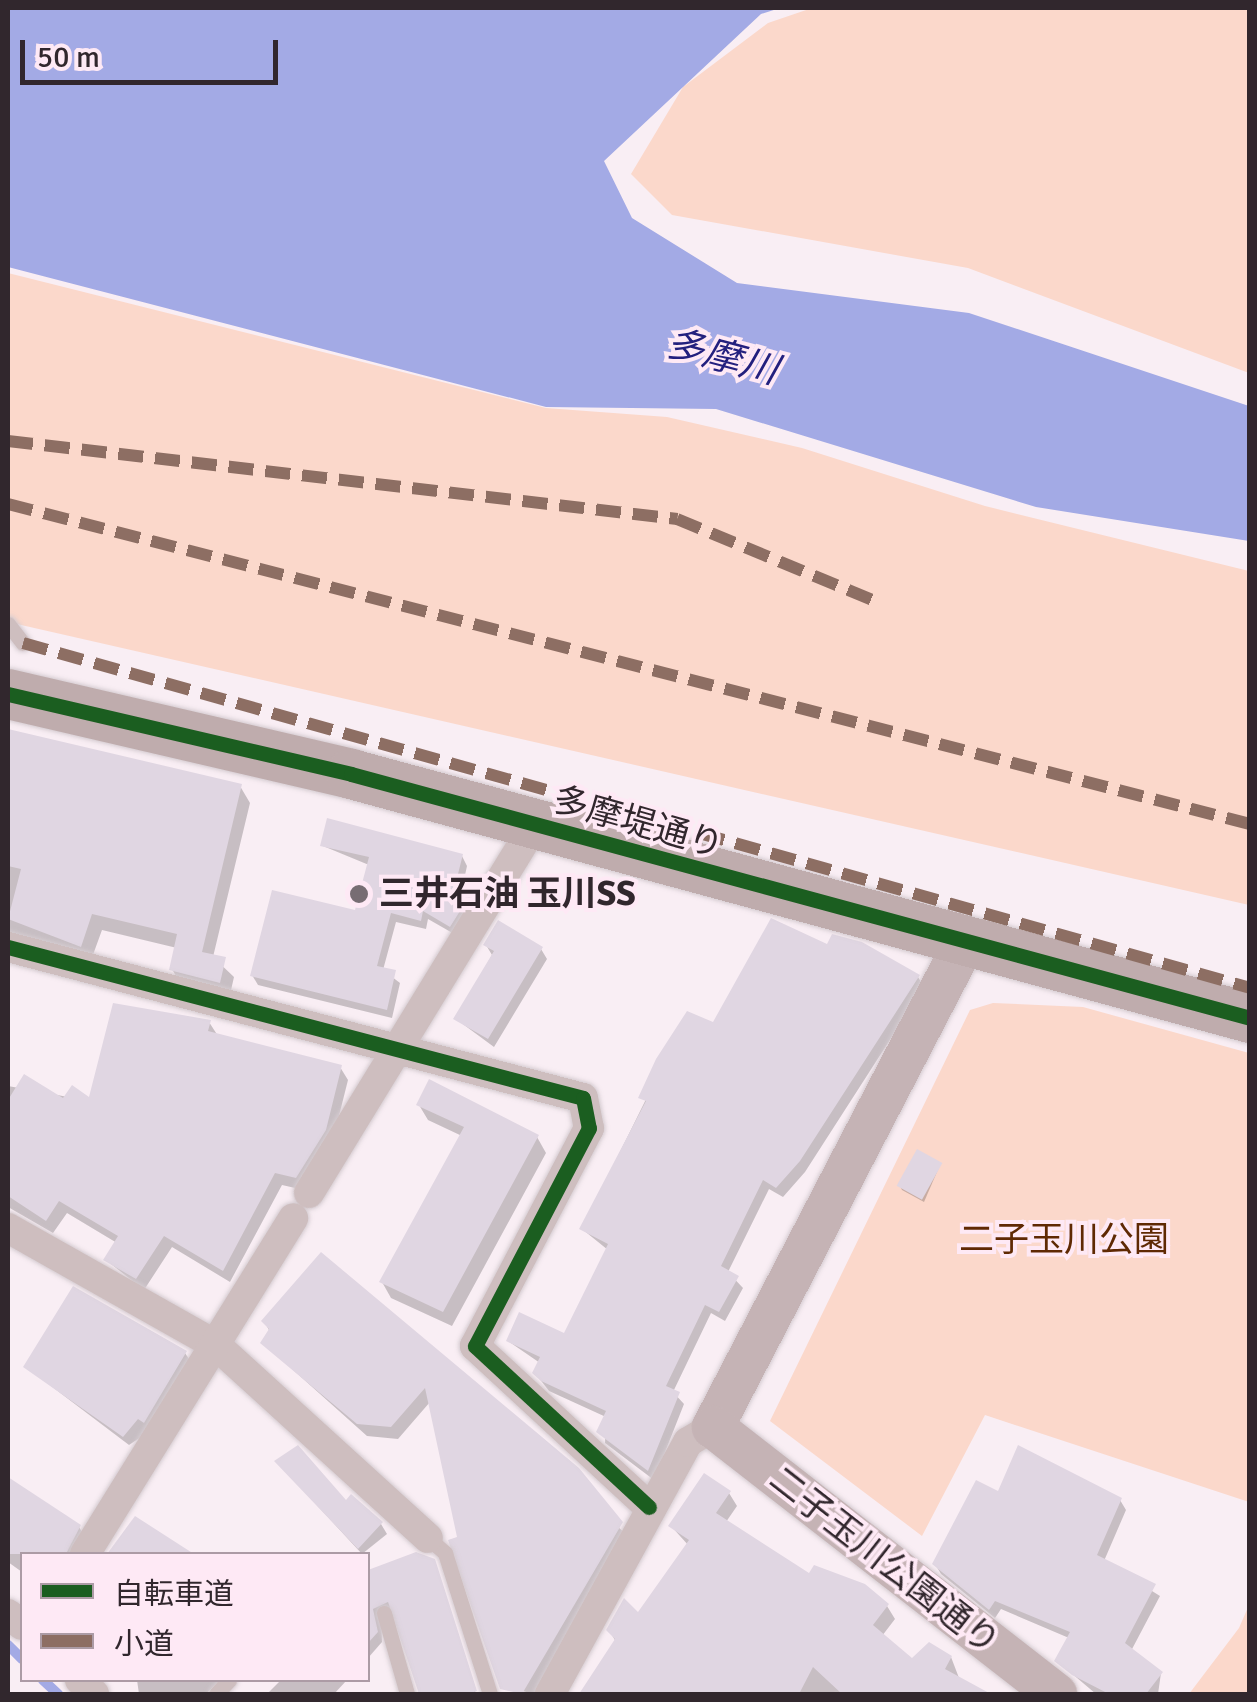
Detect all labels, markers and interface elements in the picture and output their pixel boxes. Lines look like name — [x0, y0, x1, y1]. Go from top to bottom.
scale bar — [25, 20, 282, 82]
text: 50 m — [37, 39, 100, 76]
water label: 多摩川 — [661, 320, 783, 394]
street label: 多摩堤通り — [548, 779, 728, 867]
place label: 三井石油 玉川SS — [379, 873, 636, 915]
marker: 三井石油 玉川SS — [348, 883, 370, 905]
park label: 二子玉川公園 — [959, 1219, 1169, 1261]
street label: 二子玉川公園通り — [761, 1458, 1007, 1664]
legend — [20, 1552, 370, 1682]
text: 自転車道 — [114, 1576, 234, 1613]
text: 小道 — [114, 1626, 174, 1663]

